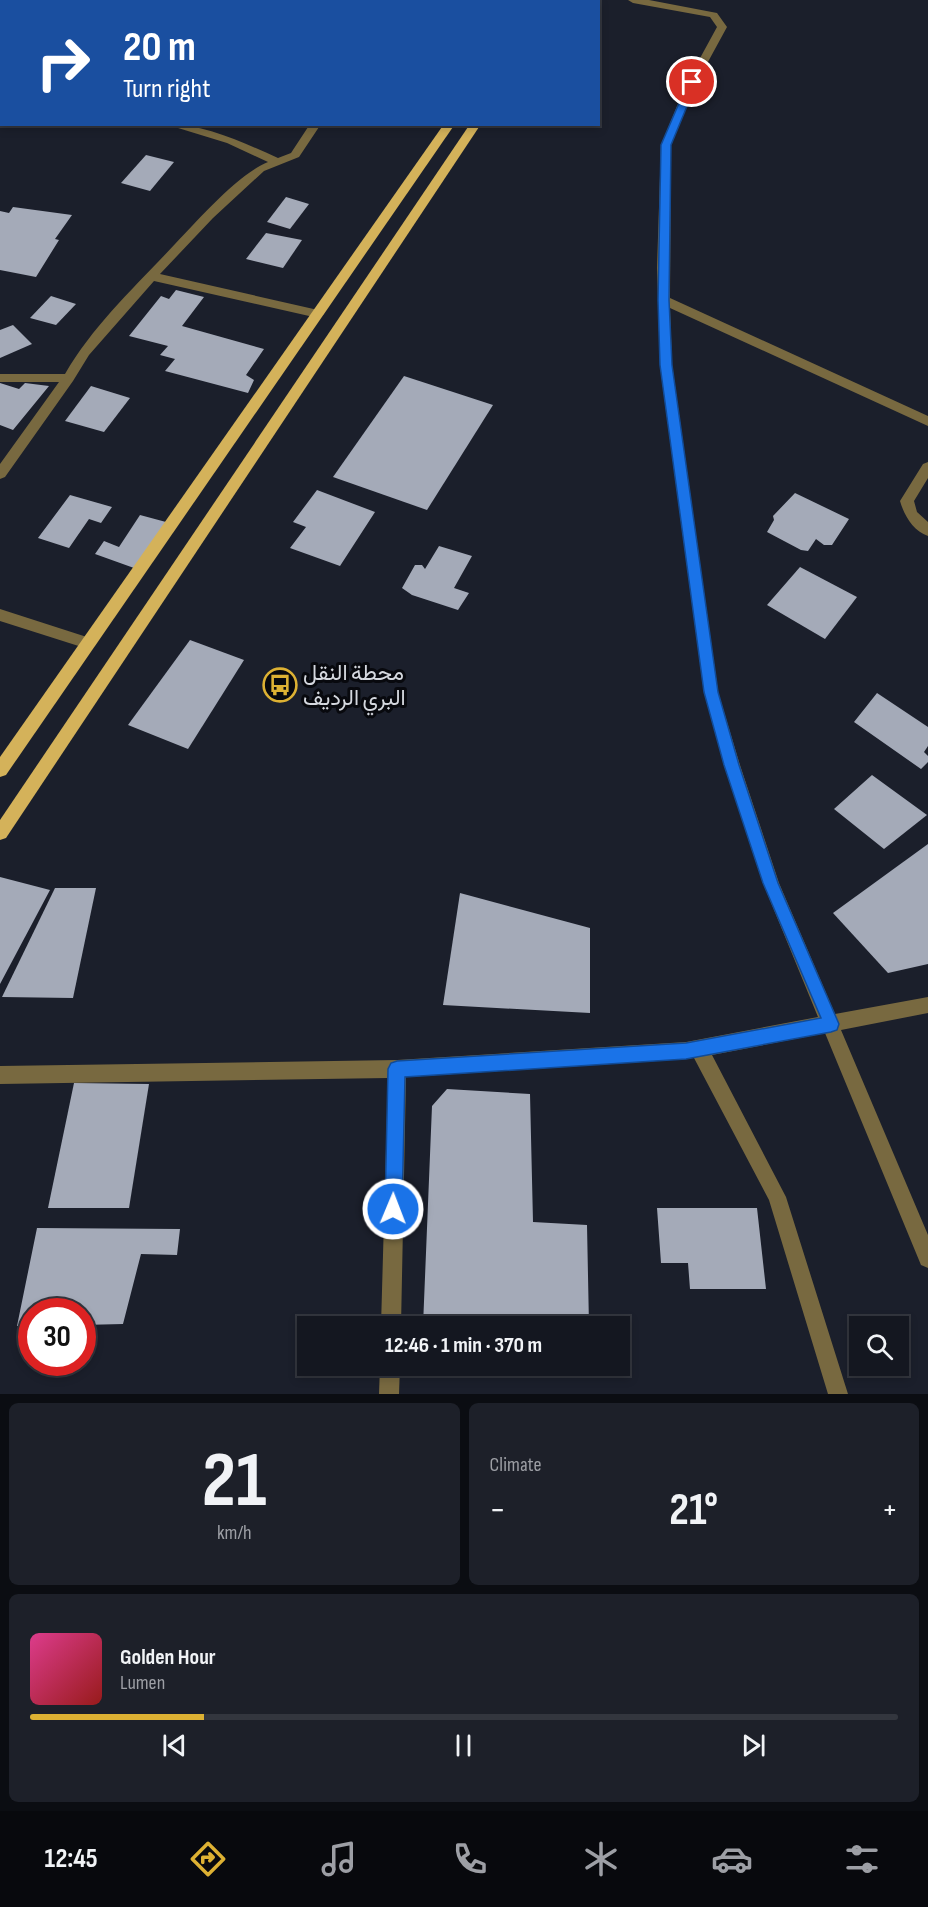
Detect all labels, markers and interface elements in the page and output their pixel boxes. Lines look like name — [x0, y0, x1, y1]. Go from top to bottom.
text: 20 m — [123, 22, 196, 73]
icon: right — [24, 24, 102, 102]
pin — [666, 56, 717, 107]
icon: arrive — [675, 65, 708, 98]
text: Turn right — [123, 73, 210, 105]
place label: محطة النقل البري الرديف — [303, 660, 406, 716]
bus stop icon: محطة النقل البري الرديف — [262, 667, 298, 703]
position arrow — [361, 1177, 425, 1241]
speed limit sign: 30 — [18, 1298, 96, 1376]
map controls — [849, 1316, 909, 1376]
button: search — [849, 1316, 909, 1376]
text: 12:46 · 1 min · 370 m — [385, 1332, 542, 1359]
text: 21 — [202, 1435, 267, 1528]
text: Climate — [490, 1453, 542, 1477]
text: 21° — [669, 1483, 718, 1538]
text: − — [490, 1490, 506, 1530]
text: + — [882, 1490, 898, 1530]
text: km/h — [217, 1521, 252, 1545]
text: Golden Hour — [120, 1644, 216, 1671]
text: Lumen — [120, 1671, 165, 1695]
icon: previous — [158, 1729, 191, 1762]
icon: pause — [447, 1729, 480, 1762]
icon: next — [737, 1729, 770, 1762]
icon: directions — [187, 1838, 229, 1880]
icon: music — [318, 1838, 360, 1880]
icon: phone — [449, 1838, 491, 1880]
icon: climate — [580, 1838, 622, 1880]
icon: car — [711, 1838, 753, 1880]
icon: filters — [841, 1838, 883, 1880]
text: 12:45 — [44, 1843, 98, 1875]

